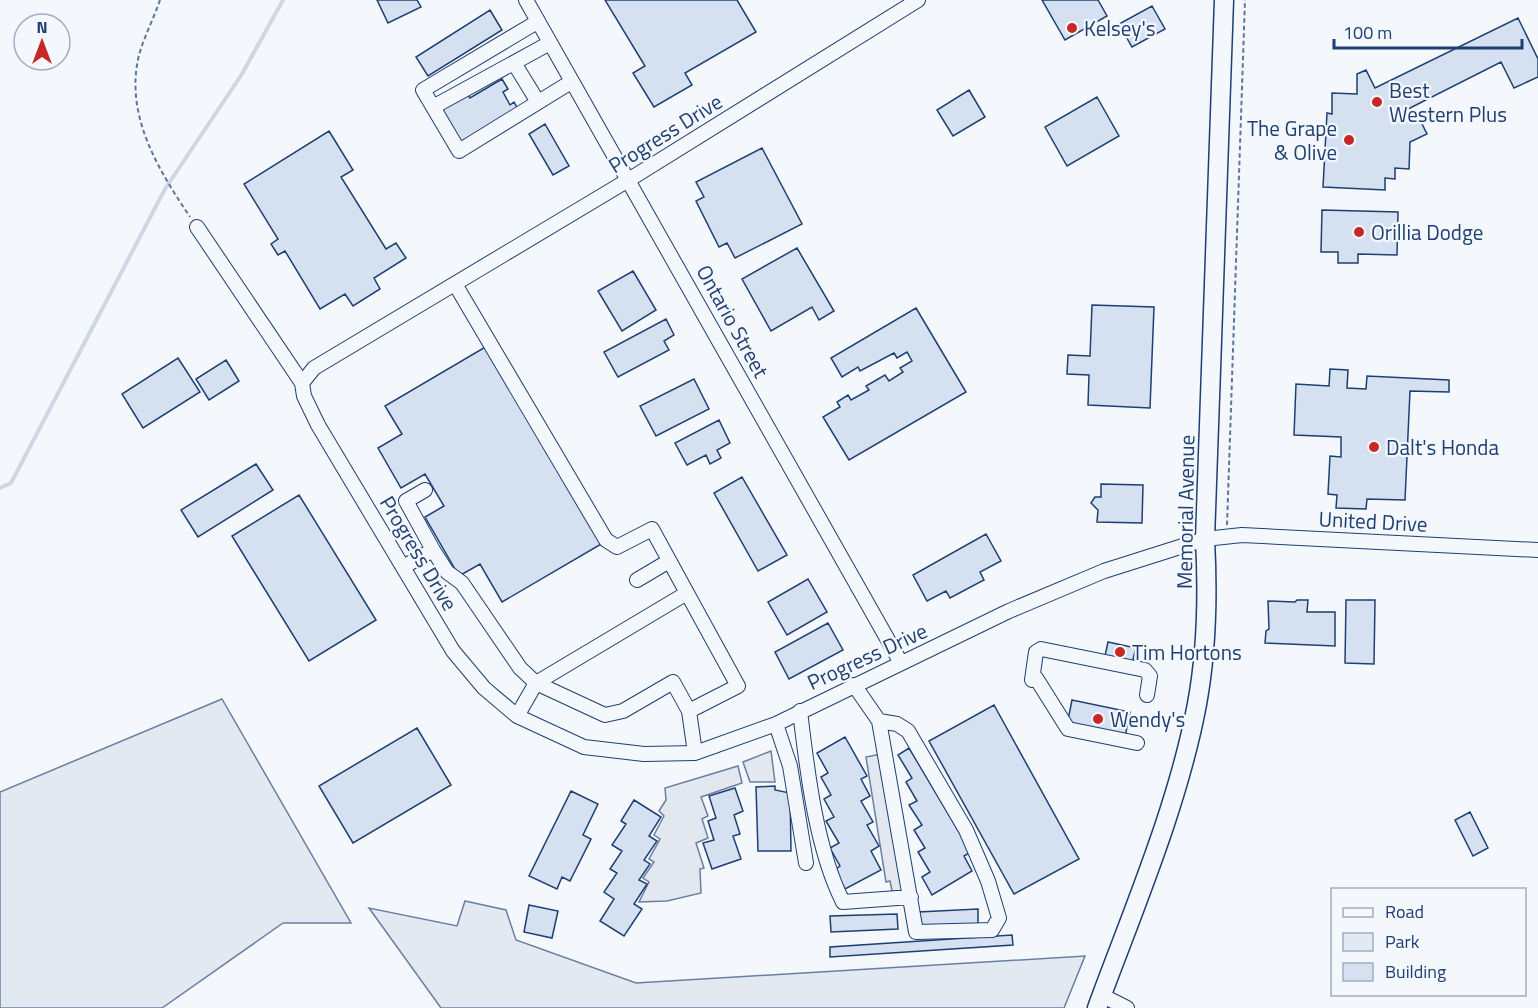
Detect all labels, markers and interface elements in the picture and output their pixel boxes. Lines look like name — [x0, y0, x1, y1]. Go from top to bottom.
north arrow — [12, 12, 72, 72]
place label: Kelsey's — [1084, 12, 1155, 44]
scale bar — [1334, 12, 1522, 50]
text: N — [36, 15, 48, 39]
text: 100 m — [1343, 19, 1392, 46]
marker: Kelsey's — [1065, 21, 1079, 35]
place label: Best Western Plus — [1389, 74, 1507, 130]
street label: Progress Drive — [602, 85, 728, 181]
marker: Best Western Plus — [1370, 95, 1384, 109]
place label: The Grape & Olive — [1247, 112, 1337, 168]
marker: The Grape & Olive — [1342, 133, 1356, 147]
place label: Orillia Dodge — [1371, 216, 1483, 248]
marker: Orillia Dodge — [1352, 225, 1366, 239]
street label: Ontario Street — [689, 259, 778, 384]
place label: Dalt's Honda — [1386, 431, 1499, 463]
street label: Memorial Avenue — [1168, 435, 1202, 589]
marker: Dalt's Honda — [1367, 440, 1381, 454]
street label: Progress Drive — [372, 489, 466, 617]
street label: United Drive — [1318, 502, 1428, 540]
street label: Progress Drive — [802, 614, 932, 698]
place label: Tim Hortons — [1132, 636, 1242, 668]
marker: Tim Hortons — [1113, 645, 1127, 659]
place label: Wendy's — [1110, 703, 1185, 735]
marker: Wendy's — [1091, 712, 1105, 726]
legend — [1331, 888, 1526, 996]
text: Road — [1385, 898, 1424, 925]
text: Park — [1385, 928, 1420, 955]
text: Building — [1385, 958, 1446, 985]

